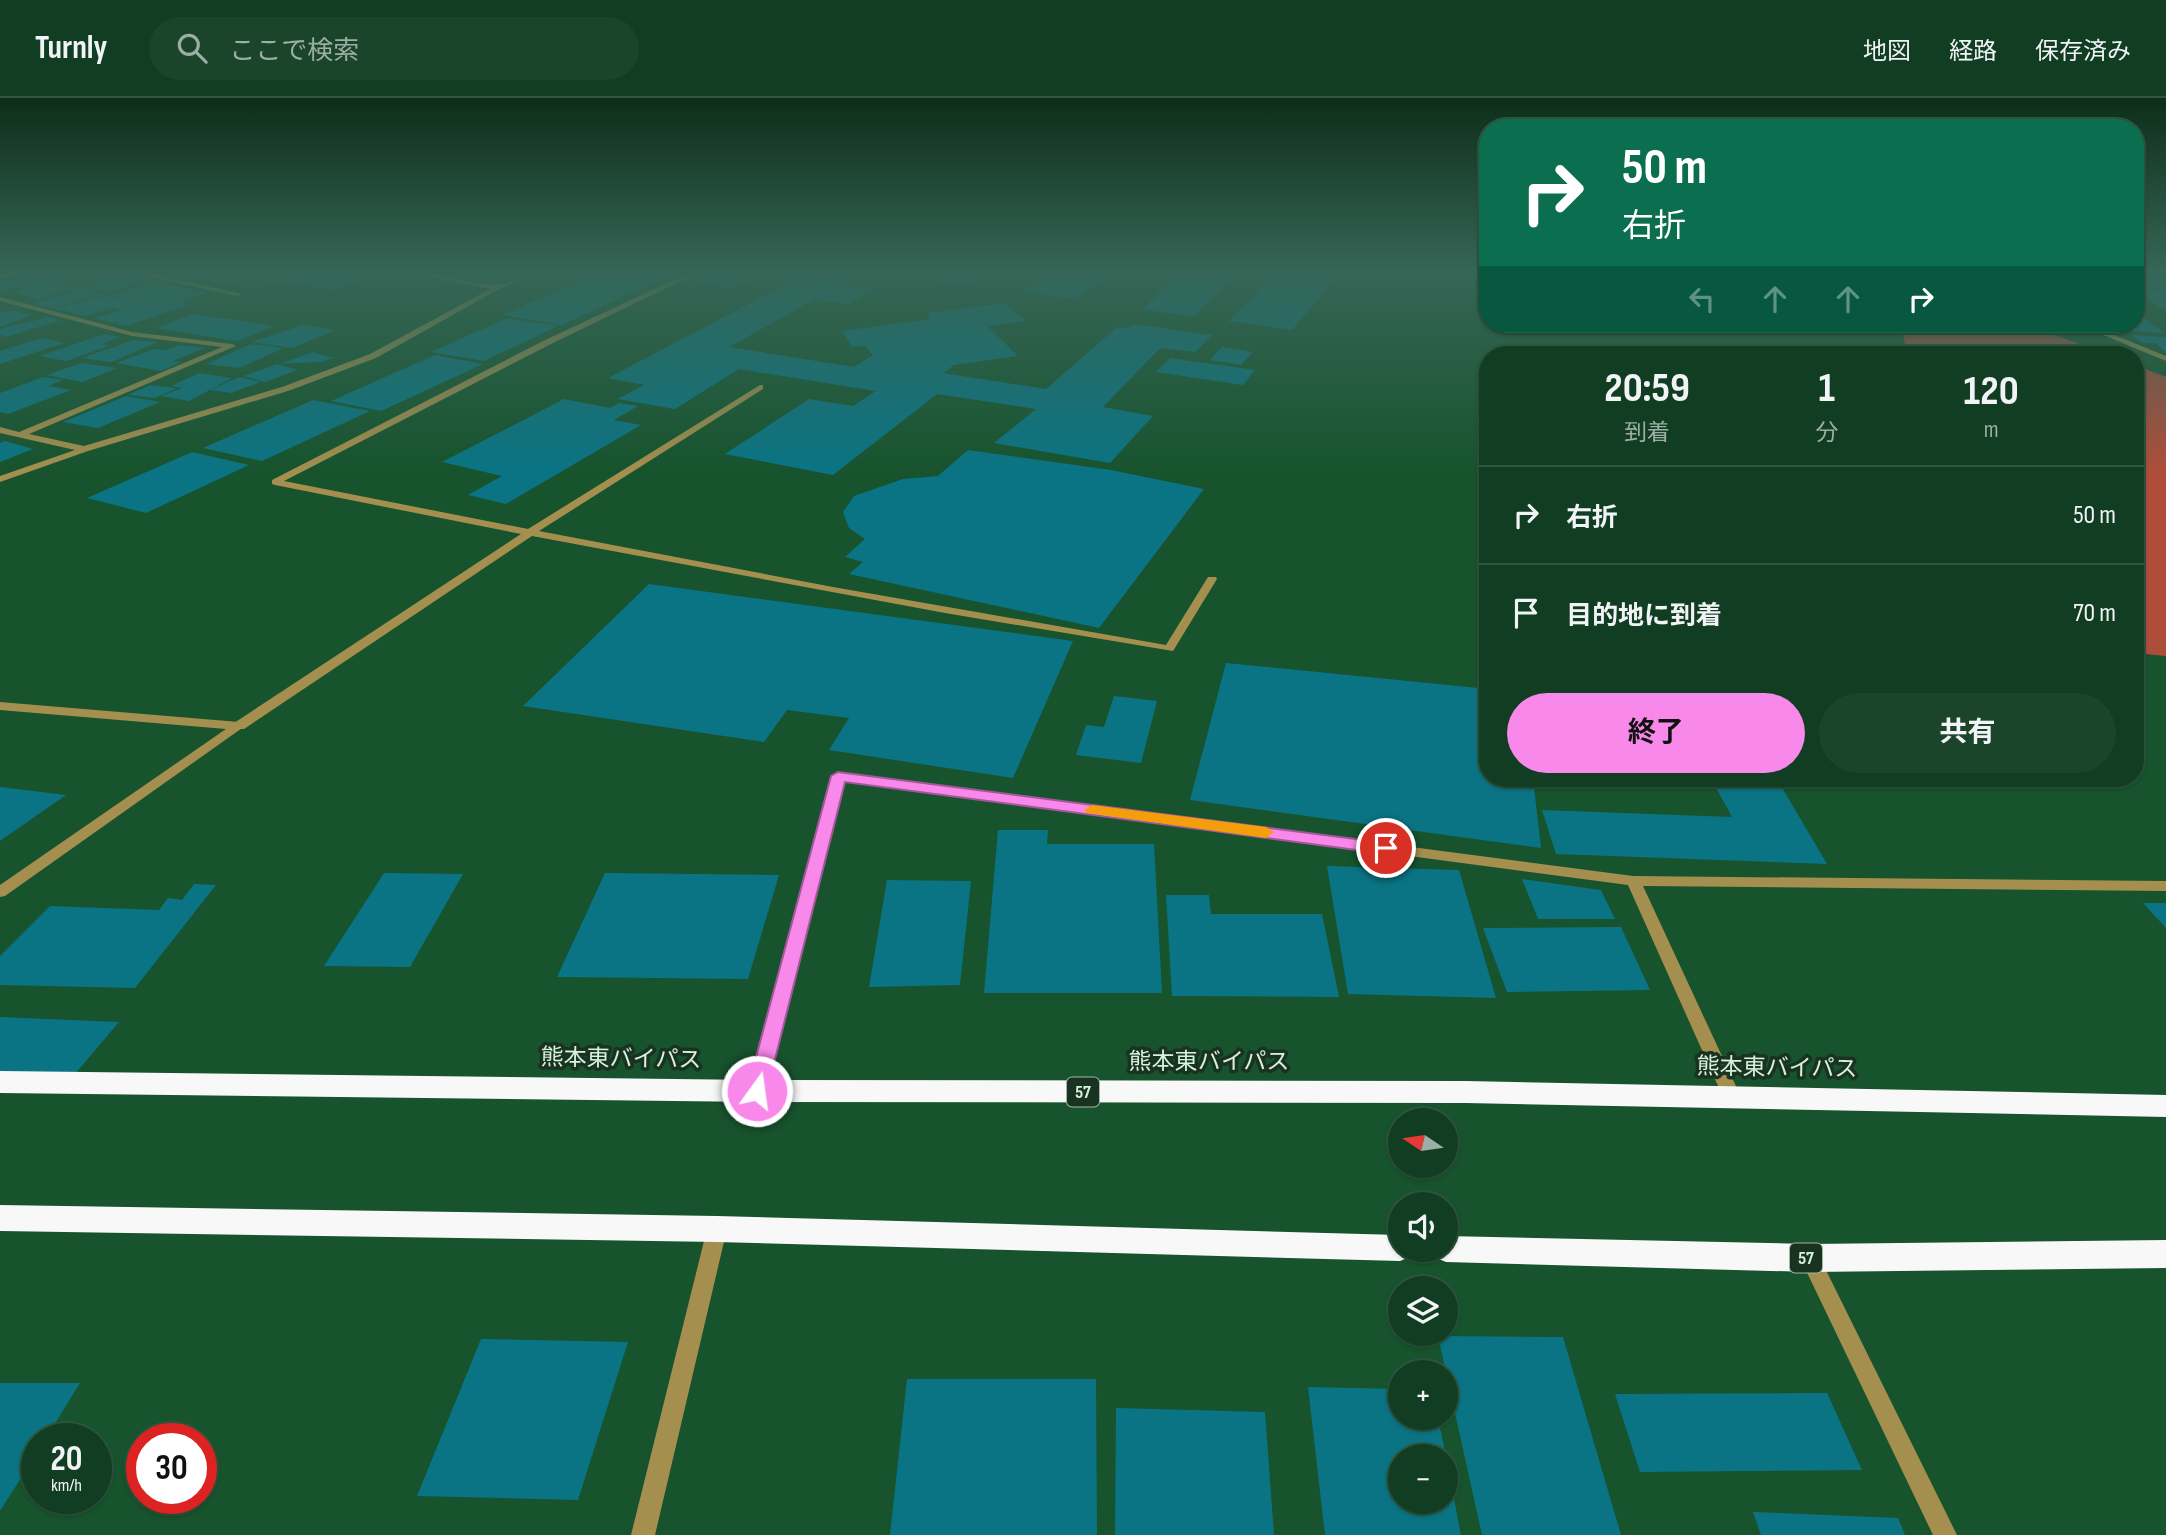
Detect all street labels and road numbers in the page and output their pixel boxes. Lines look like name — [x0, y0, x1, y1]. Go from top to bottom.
street label: 熊本東バイパス — [540, 1044, 702, 1074]
street label: 熊本東バイパス — [1129, 1048, 1289, 1076]
street label: 熊本東バイパス — [1696, 1053, 1858, 1083]
road number: 57 — [1067, 1077, 1099, 1107]
road number: 57 — [1790, 1244, 1822, 1273]

